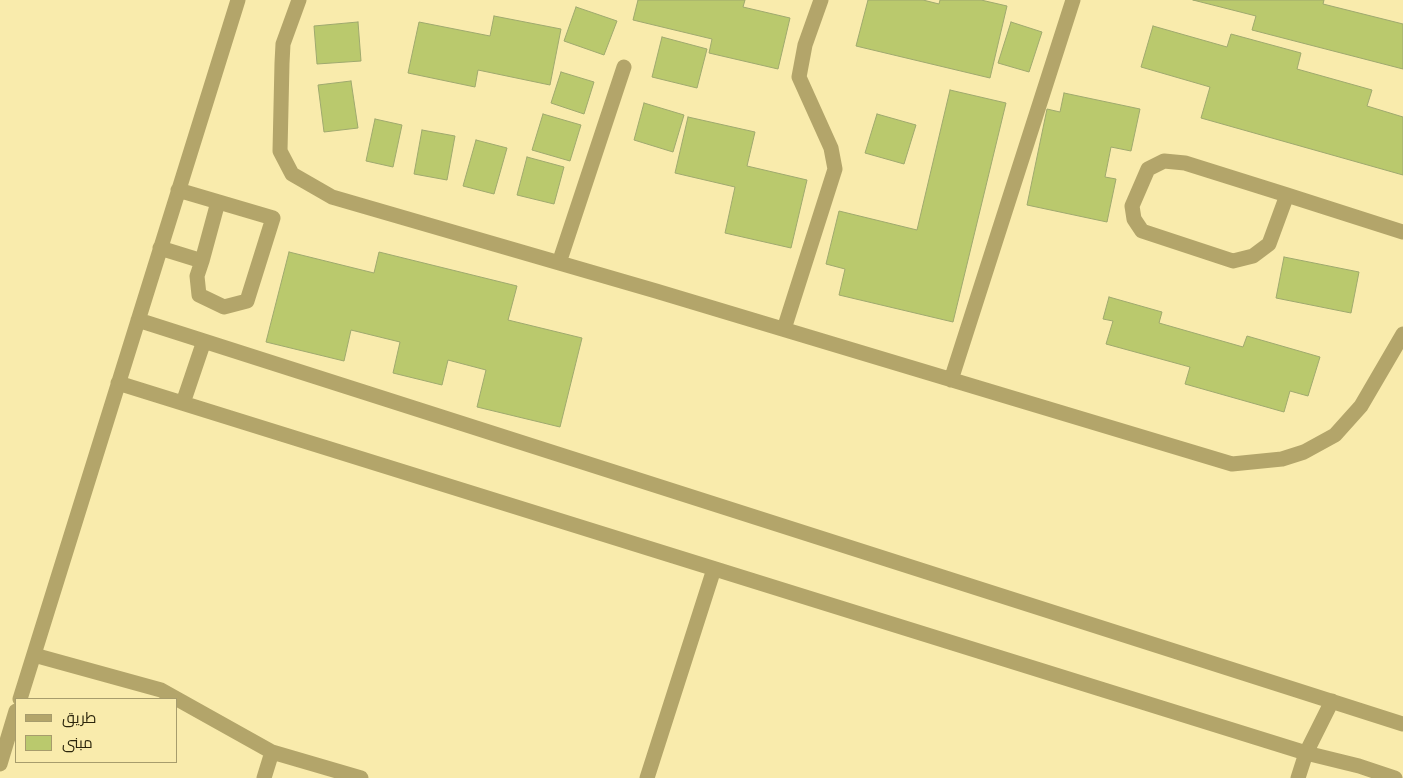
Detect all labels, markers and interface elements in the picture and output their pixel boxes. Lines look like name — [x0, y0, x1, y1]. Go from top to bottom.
legend — [15, 698, 178, 763]
text: طريق — [62, 709, 96, 727]
text: مبنى — [62, 734, 93, 752]

